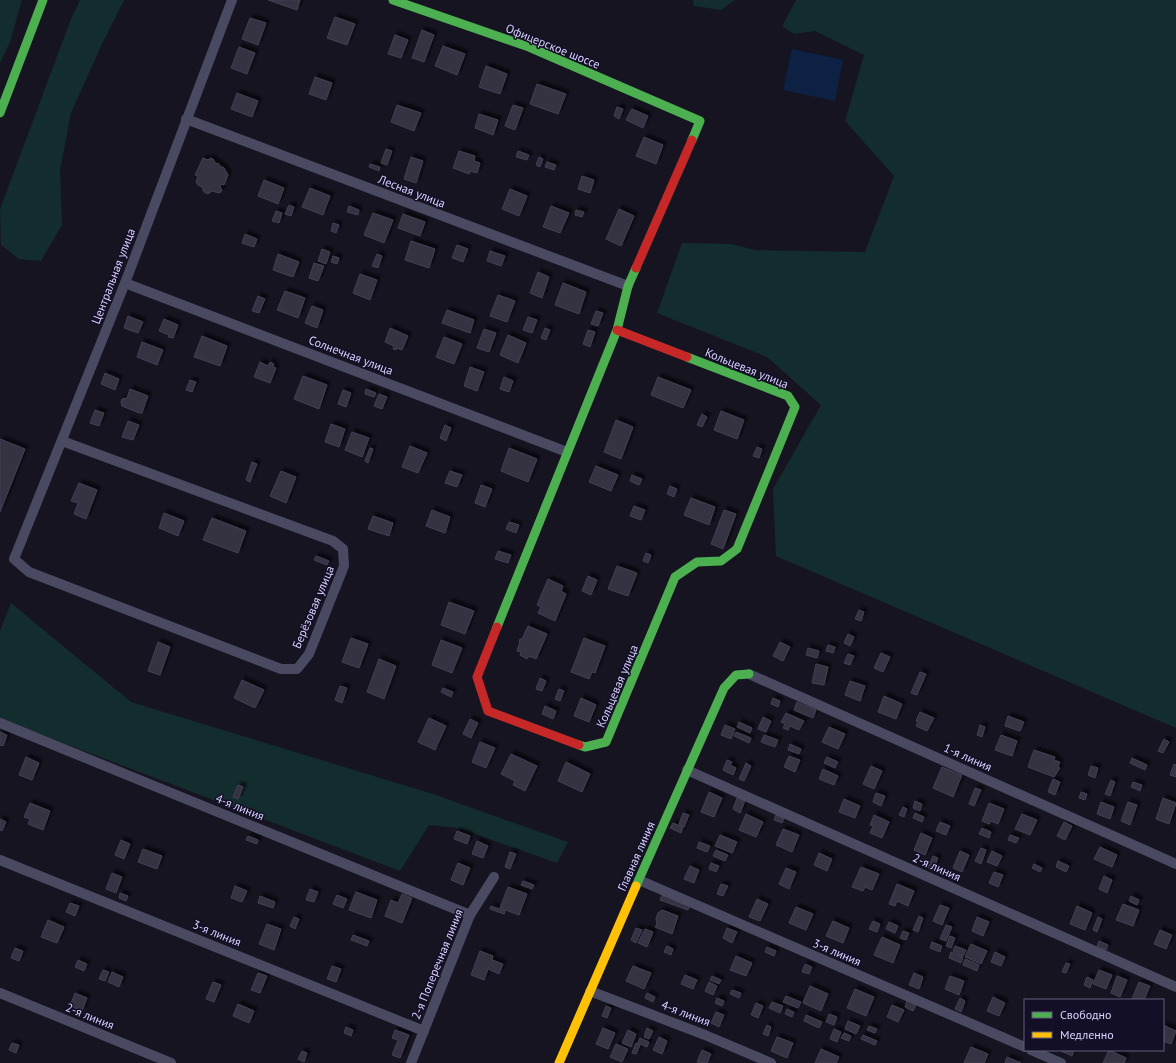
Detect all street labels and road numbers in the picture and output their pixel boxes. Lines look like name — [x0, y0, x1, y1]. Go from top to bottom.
street label: Офицерское шоссе — [504, 20, 602, 72]
street label: Лесная улица — [375, 171, 448, 211]
street label: Центральная улица — [88, 226, 138, 326]
street label: Солнечная улица — [307, 332, 395, 378]
street label: Кольцевая улица — [703, 344, 791, 392]
street label: Берёзовая улица — [289, 563, 337, 651]
street label: Кольцевая улица — [593, 642, 641, 730]
street label: 1-я линия — [942, 740, 994, 774]
street label: 4-я линия — [214, 790, 266, 824]
street label: Главная линия — [614, 819, 658, 893]
street label: 2-я линия — [911, 850, 963, 884]
street label: 2-я Поперечная линия — [408, 907, 466, 1021]
street label: 3-я линия — [191, 916, 243, 950]
street label: 3-я линия — [811, 935, 863, 969]
street label: 4-я линия — [659, 997, 713, 1029]
street label: 2-я линия — [64, 999, 116, 1033]

